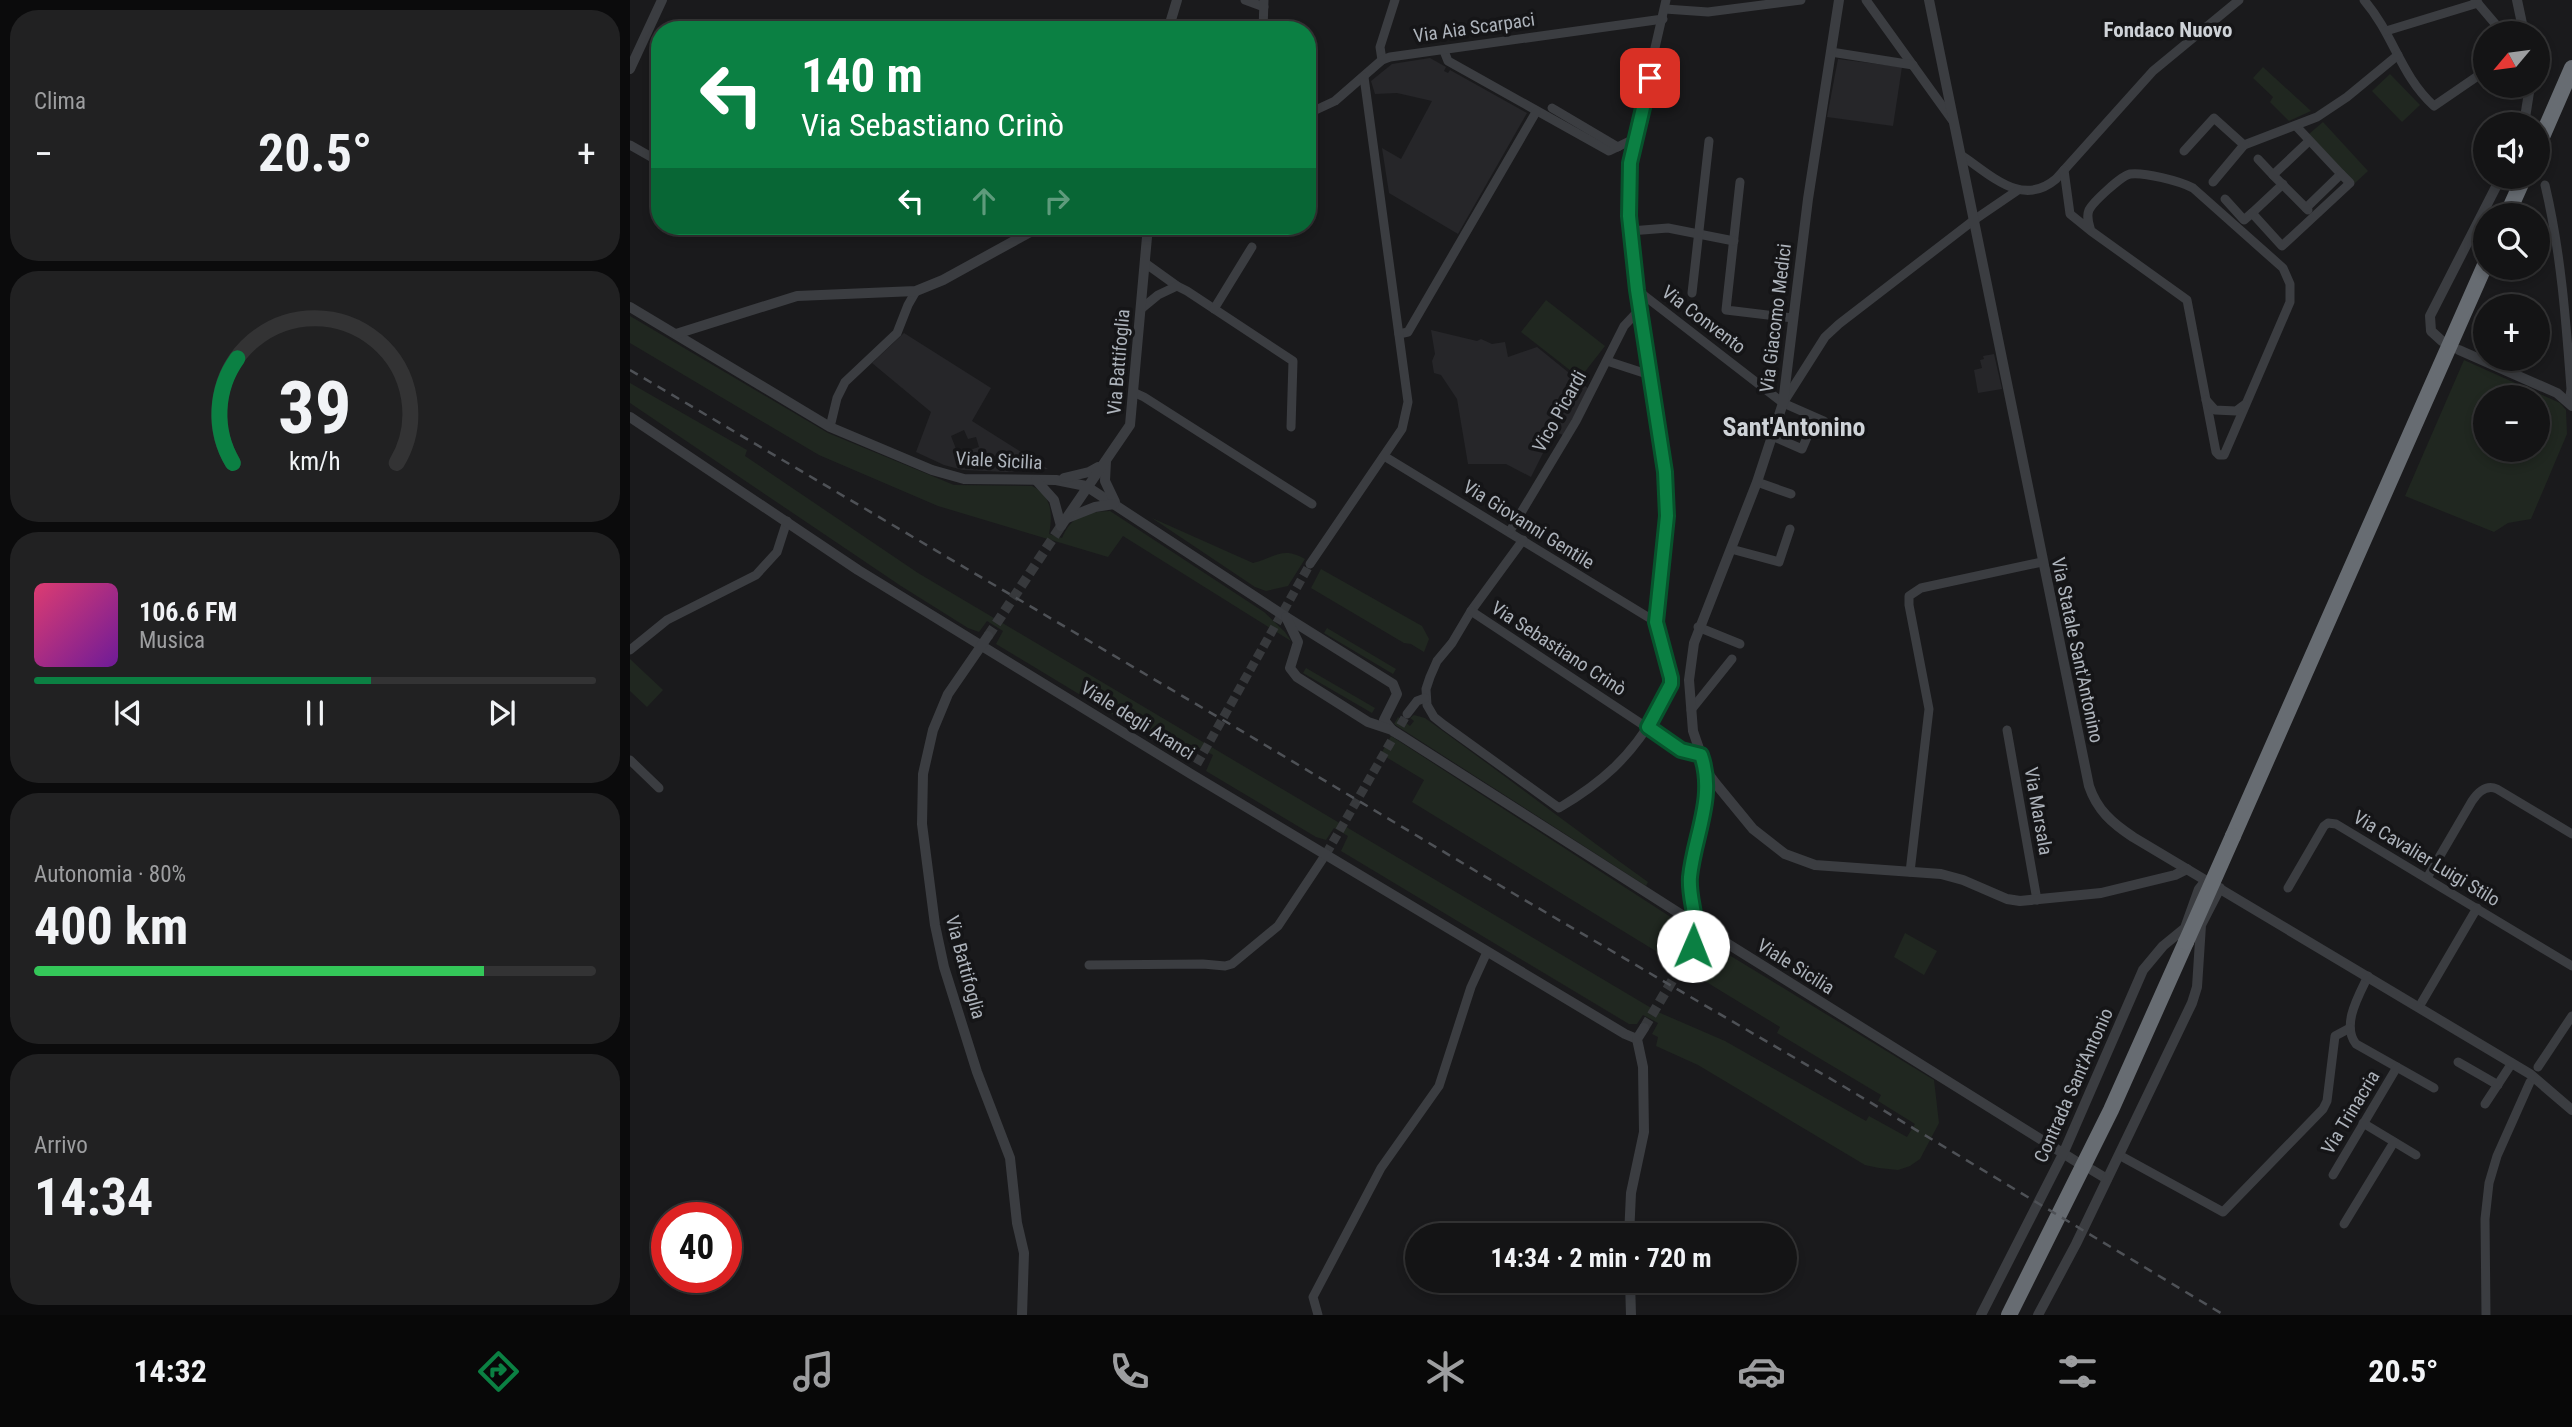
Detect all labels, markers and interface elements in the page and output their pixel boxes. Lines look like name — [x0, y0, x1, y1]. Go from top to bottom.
street label: Via Aia Scarpaci — [1412, 8, 1536, 47]
district label: Fondaco Nuovo — [2103, 18, 2233, 42]
north arrow — [2473, 21, 2550, 98]
map controls — [2473, 21, 2550, 462]
text: 140 m — [801, 47, 923, 104]
pin — [1620, 48, 1680, 108]
icon: left — [686, 49, 777, 140]
icon: arrive — [1631, 59, 1669, 97]
text: Clima — [34, 88, 86, 115]
text: Via Sebastiano Crinò — [801, 106, 1064, 144]
button: sound — [2473, 112, 2550, 189]
text: 20.5° — [258, 123, 372, 184]
text: − — [34, 132, 53, 176]
text: + — [577, 132, 596, 176]
icon: left — [892, 182, 930, 220]
icon: ahead — [965, 182, 1003, 220]
icon: right — [1038, 182, 1076, 220]
button: search — [2473, 203, 2550, 280]
street label: Via Giacomo Medici — [1755, 242, 1796, 394]
street label: Via Convento — [1657, 280, 1750, 358]
button: + — [2473, 294, 2550, 371]
street label: Via Battifoglia — [1102, 308, 1135, 416]
text: 39 — [278, 365, 352, 451]
street label: Vico Picardi — [1528, 366, 1591, 456]
button: − — [2473, 385, 2550, 462]
district label: Sant'Antonino — [1722, 412, 1866, 442]
text: km/h — [289, 446, 341, 475]
street label: Viale Sicilia — [955, 447, 1043, 474]
street label: Via Giovanni Gentile — [1459, 475, 1599, 574]
street label: Via Statale Sant'Antonino — [2047, 555, 2108, 745]
street label: Via Sebastiano Crinò — [1487, 596, 1630, 701]
text: 106.6 FM — [139, 597, 237, 627]
text: Musica — [139, 627, 205, 654]
street label: Viale degli Aranci — [1076, 676, 1199, 765]
icon: previous — [109, 694, 147, 732]
icon: pause — [296, 694, 334, 732]
icon: next — [483, 694, 521, 732]
street label: Via Marsala — [2019, 765, 2058, 857]
street label: Via Cavalier Luigi Stilo — [2349, 806, 2504, 911]
text: Autonomia · 80% — [34, 861, 186, 888]
text: 400 km — [34, 896, 188, 957]
position arrow — [1656, 909, 1730, 983]
street label: Via Battifoglia — [941, 913, 990, 1021]
street label: Viale Sicilia — [1753, 934, 1839, 999]
street label: Contrada Sant'Antonio — [2029, 1004, 2118, 1166]
street label: Via Trinacria — [2316, 1066, 2384, 1158]
text: Arrivo — [34, 1132, 88, 1159]
text: 14:34 — [34, 1167, 153, 1228]
speed limit sign: 40 — [651, 1202, 742, 1293]
text: 14:34 · 2 min · 720 m — [1491, 1243, 1711, 1273]
icon: directions — [474, 1347, 523, 1396]
icon: music — [789, 1347, 838, 1396]
icon: phone — [1105, 1347, 1154, 1396]
icon: climate — [1421, 1347, 1470, 1396]
icon: car — [1737, 1347, 1786, 1396]
icon: filters — [2053, 1347, 2102, 1396]
text: 14:32 — [133, 1352, 207, 1390]
text: 20.5° — [2368, 1352, 2439, 1390]

